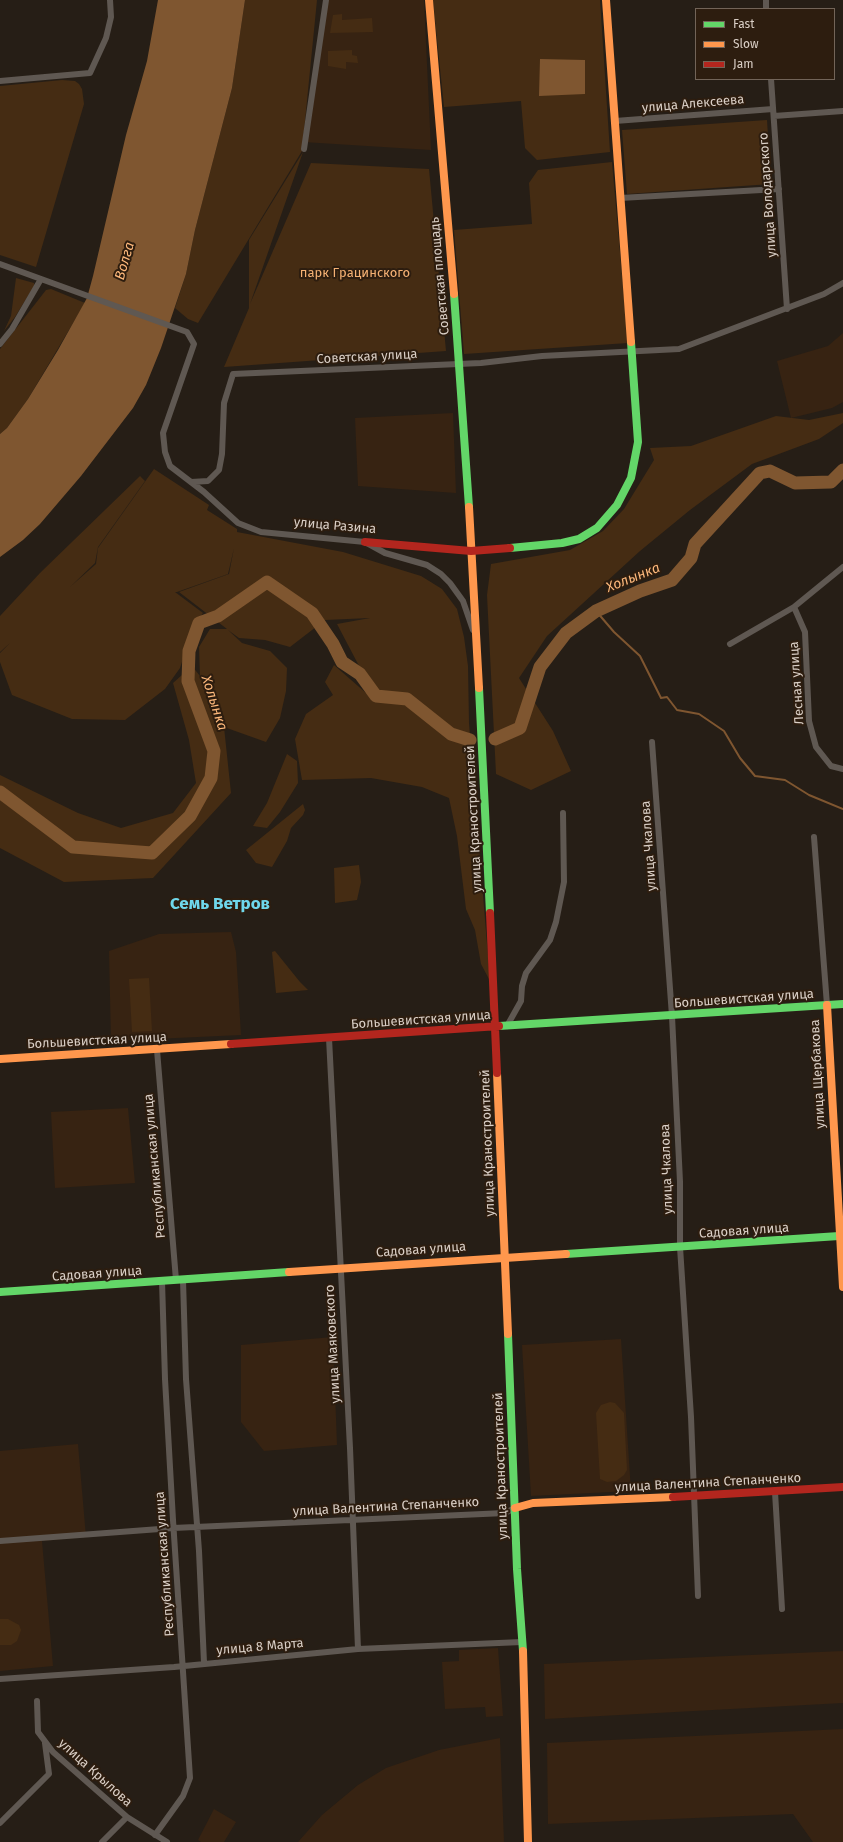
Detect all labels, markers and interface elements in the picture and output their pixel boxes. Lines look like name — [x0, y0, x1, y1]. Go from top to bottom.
legend — [695, 8, 835, 80]
text: Fast — [733, 17, 755, 31]
text: Slow — [733, 37, 759, 51]
text: Jam — [733, 57, 753, 71]
street label: улица Алексеева — [641, 92, 745, 116]
street label: улица Володарского — [756, 132, 780, 258]
street label: Советская площадь — [427, 216, 453, 336]
water label: Волга — [112, 240, 138, 282]
park label: парк Грацинского — [300, 265, 410, 281]
street label: Советская улица — [316, 347, 418, 367]
street label: улица Разина — [293, 515, 377, 537]
water label: Холынка — [604, 560, 662, 596]
street label: Лесная улица — [786, 641, 808, 725]
water label: Холынка — [197, 673, 231, 733]
street label: улица Краностроителей — [462, 745, 486, 893]
street label: улица Чкалова — [638, 800, 660, 892]
district label: Семь Ветров — [170, 894, 270, 914]
street label: Большевистская улица — [674, 986, 814, 1012]
street label: Большевистская улица — [351, 1007, 491, 1033]
street label: улица Щербакова — [807, 1019, 829, 1129]
street label: Большевистская улица — [27, 1030, 167, 1052]
street label: улица Краностроителей — [478, 1069, 498, 1217]
street label: Республиканская улица — [141, 1093, 169, 1239]
street label: улица Чкалова — [658, 1123, 676, 1215]
street label: Садовая улица — [698, 1220, 790, 1242]
street label: Садовая улица — [375, 1239, 467, 1261]
street label: Садовая улица — [51, 1263, 143, 1285]
street label: улица Маяковского — [322, 1284, 344, 1404]
street label: улица Краностроителей — [491, 1392, 511, 1540]
street label: улица Валентина Степанченко — [614, 1470, 802, 1496]
street label: Республиканская улица — [152, 1491, 178, 1637]
street label: улица Валентина Степанченко — [292, 1494, 480, 1520]
street label: улица 8 Марта — [216, 1635, 304, 1659]
street label: улица Крылова — [55, 1736, 135, 1810]

